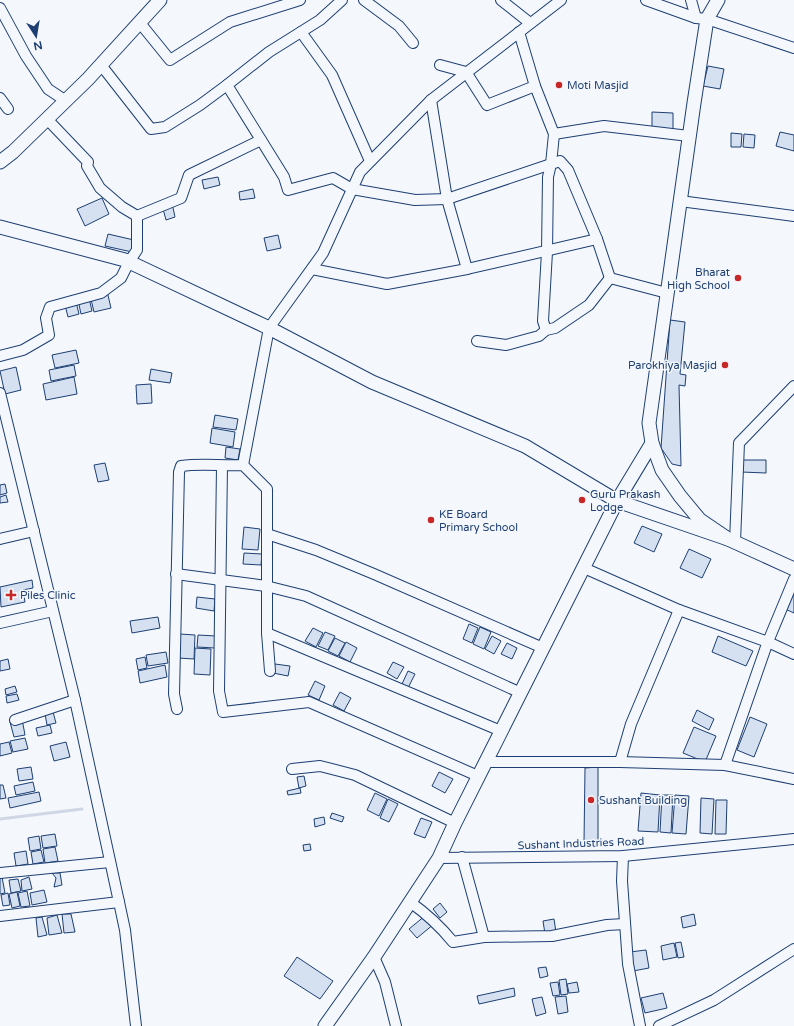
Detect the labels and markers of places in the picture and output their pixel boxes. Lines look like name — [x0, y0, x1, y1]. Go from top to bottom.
place label: Moti Masjid — [567, 79, 629, 92]
marker: Moti Masjid — [554, 80, 564, 90]
place label: Bharat High School — [667, 266, 730, 292]
marker: Bharat High School — [733, 273, 743, 283]
place label: Parokhiya Masjid — [628, 359, 717, 372]
marker: Parokhiya Masjid — [720, 360, 730, 370]
place label: Guru Prakash Lodge — [590, 488, 661, 514]
marker: Guru Prakash Lodge — [577, 495, 587, 505]
place label: KE Board Primary School — [439, 508, 518, 534]
marker: KE Board Primary School — [426, 515, 436, 525]
marker: Piles Clinic — [5, 589, 17, 601]
place label: Piles Clinic — [20, 589, 76, 602]
place label: Sushant Building — [599, 794, 687, 807]
marker: Sushant Building — [586, 795, 596, 805]

